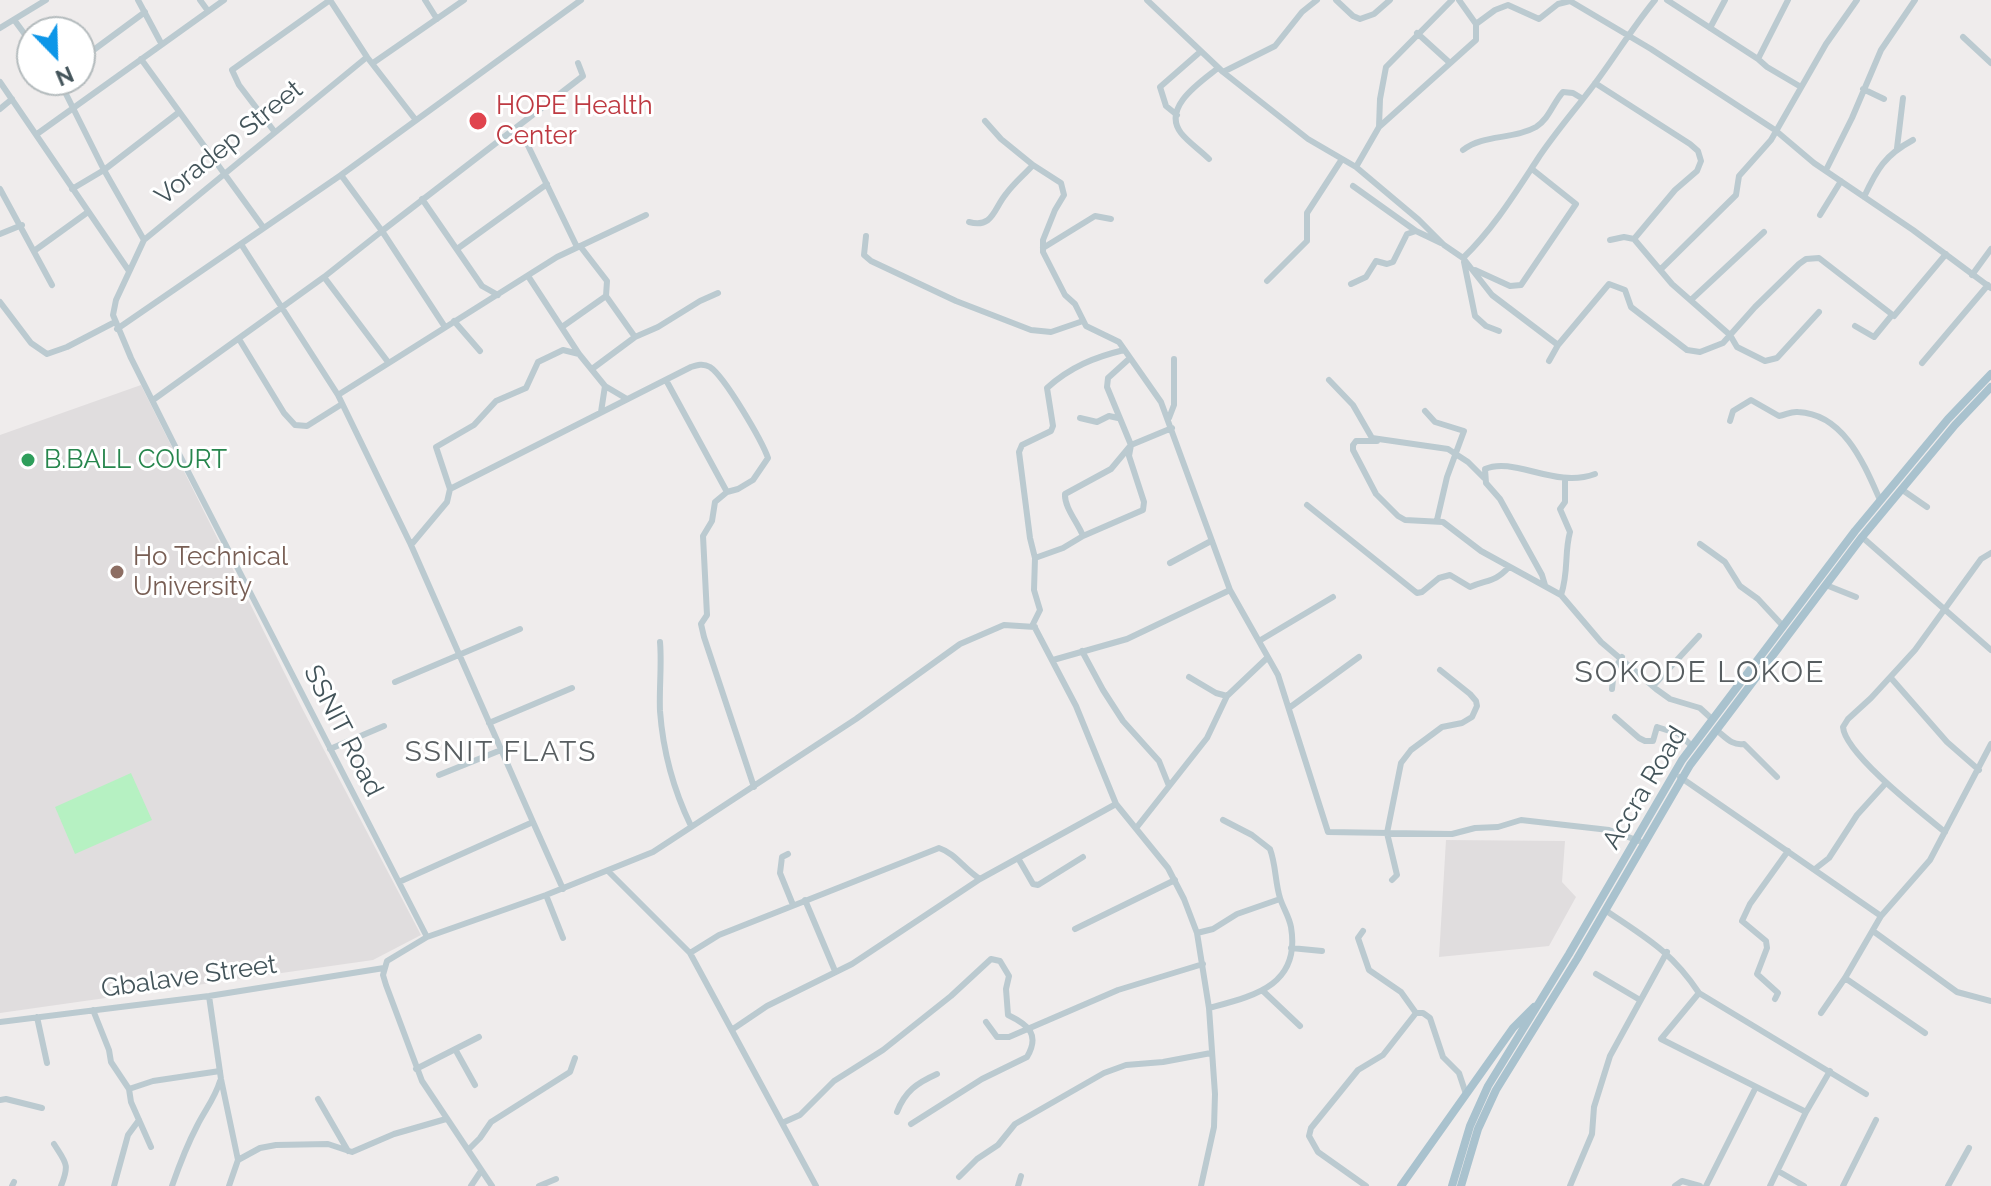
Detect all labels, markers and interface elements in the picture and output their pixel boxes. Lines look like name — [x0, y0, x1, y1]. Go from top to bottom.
north arrow — [16, 16, 96, 96]
text: N — [52, 61, 77, 91]
street label: Voradep Street — [149, 74, 309, 212]
place label: HOPE Health Center — [496, 90, 653, 152]
marker: HOPE Health Center — [467, 110, 489, 132]
place label: B.BALL COURT — [44, 444, 227, 476]
marker: B.BALL COURT — [19, 451, 37, 469]
place label: Ho Technical University — [133, 541, 288, 602]
marker: Ho Technical University — [108, 563, 126, 581]
district label: SOKODE LOKOE — [1575, 655, 1825, 691]
street label: SSNIT Road — [297, 660, 389, 802]
street label: Accra Road — [1596, 721, 1694, 855]
district label: SSNIT FLATS — [405, 736, 597, 770]
street label: Gbalave Street — [99, 949, 279, 1005]

